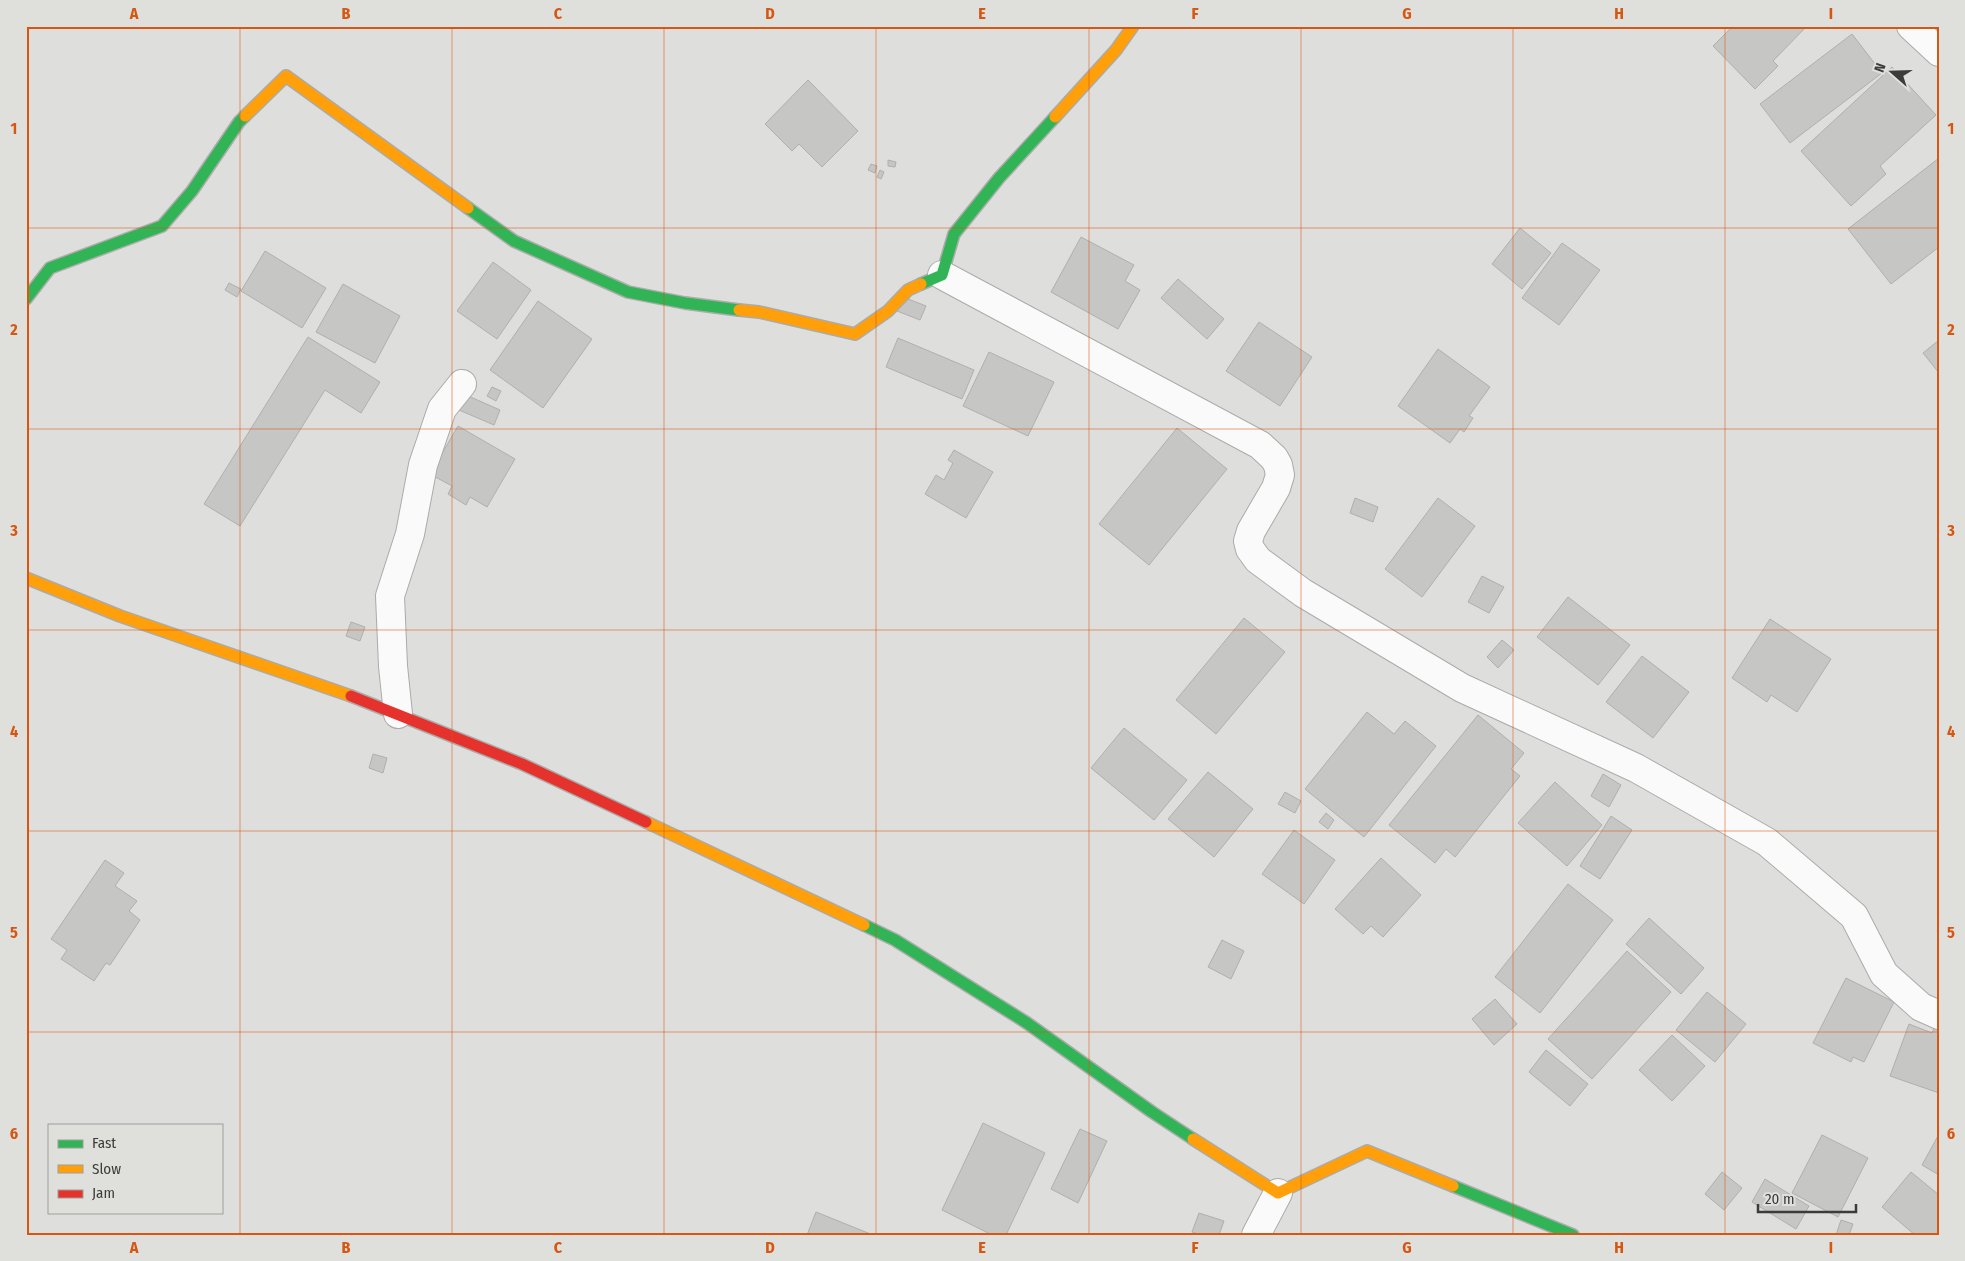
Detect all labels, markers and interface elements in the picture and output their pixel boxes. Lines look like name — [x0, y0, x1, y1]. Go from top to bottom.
text: A — [129, 4, 139, 23]
text: B — [342, 4, 351, 23]
text: C — [554, 4, 563, 23]
text: D — [765, 4, 775, 23]
text: E — [978, 4, 986, 23]
text: F — [1191, 4, 1199, 23]
text: G — [1402, 4, 1412, 23]
text: H — [1614, 4, 1624, 23]
text: I — [1829, 4, 1833, 23]
north arrow — [1868, 48, 1918, 98]
text: N — [1871, 61, 1890, 75]
text: 1 — [11, 119, 17, 138]
text: 1 — [1948, 119, 1954, 138]
text: 2 — [9, 320, 18, 339]
text: 2 — [1946, 320, 1955, 339]
text: 3 — [9, 521, 18, 540]
text: 3 — [1946, 521, 1955, 540]
text: 4 — [10, 722, 18, 741]
text: 4 — [1947, 722, 1955, 741]
text: 5 — [10, 923, 18, 942]
text: 5 — [1947, 923, 1955, 942]
text: 6 — [10, 1124, 18, 1143]
legend — [48, 1124, 222, 1214]
text: 6 — [1947, 1124, 1955, 1143]
text: Fast — [92, 1134, 116, 1152]
text: Slow — [92, 1160, 121, 1178]
scale bar — [1758, 1181, 1855, 1213]
text: Jam — [92, 1184, 115, 1202]
text: 20 m — [1765, 1190, 1795, 1208]
text: A — [129, 1238, 139, 1257]
text: B — [342, 1238, 351, 1257]
text: C — [554, 1238, 563, 1257]
text: D — [765, 1238, 775, 1257]
text: E — [978, 1238, 986, 1257]
text: F — [1191, 1238, 1199, 1257]
text: G — [1402, 1238, 1412, 1257]
text: H — [1614, 1238, 1624, 1257]
text: I — [1829, 1238, 1833, 1257]

